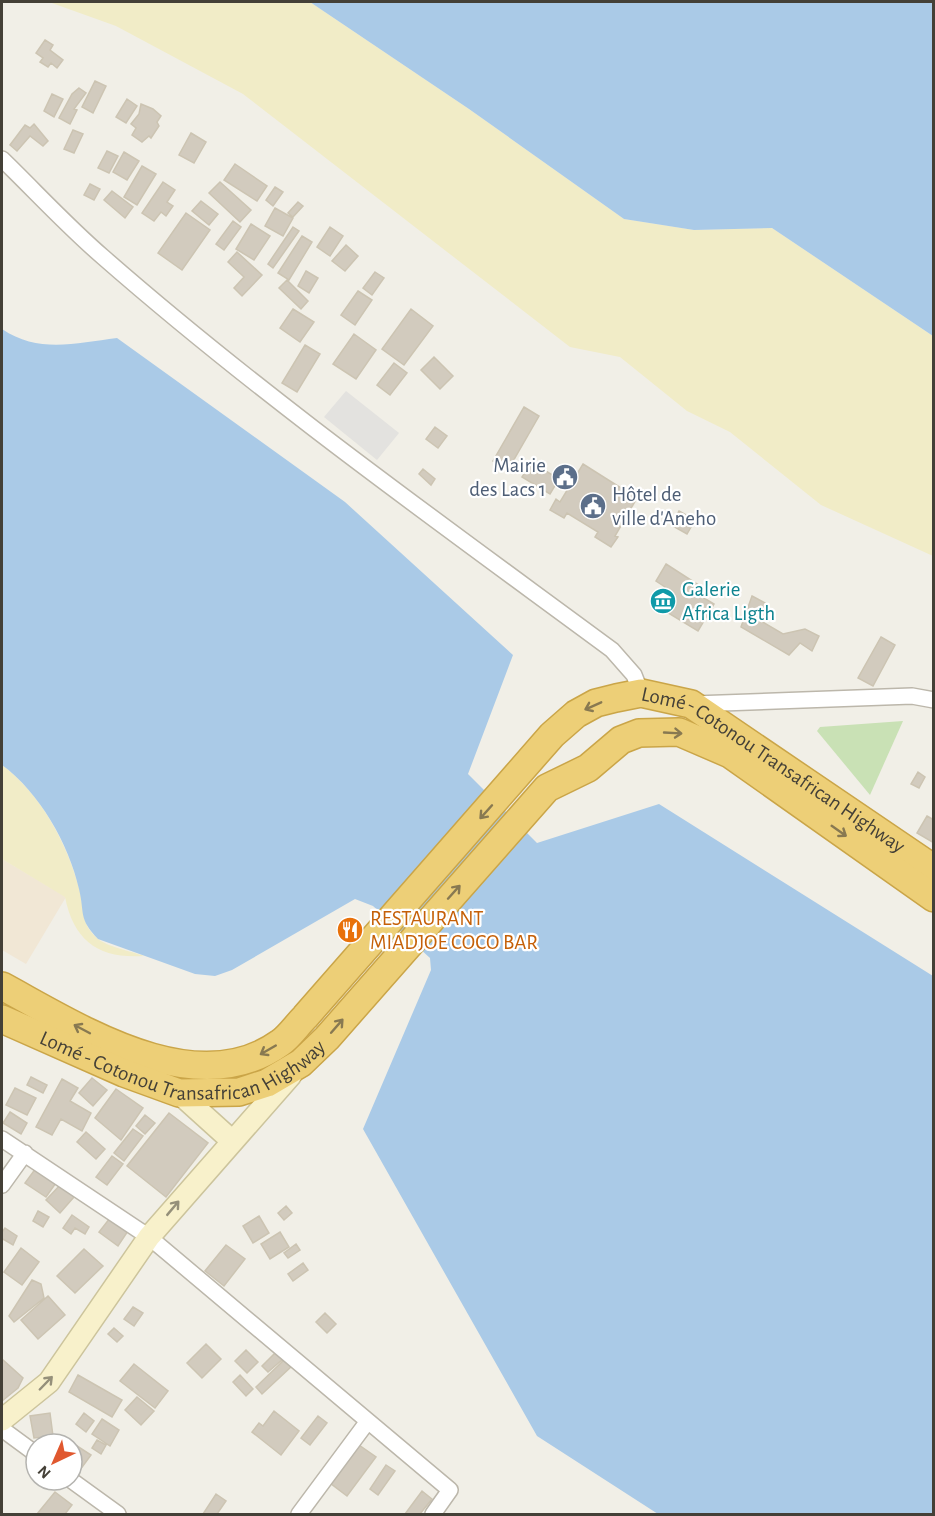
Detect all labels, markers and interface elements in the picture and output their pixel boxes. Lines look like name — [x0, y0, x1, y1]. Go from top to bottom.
place label: Mairie des Lacs 1 — [469, 455, 546, 500]
public building icon: Mairie des Lacs 1 — [550, 462, 580, 492]
place label: Hôtel de ville d'Aneho — [612, 484, 716, 529]
public building icon: Hôtel de ville d'Aneho — [578, 491, 608, 521]
place label: Galerie Africa Ligth — [682, 579, 775, 624]
museum icon: Galerie Africa Ligth — [648, 586, 678, 616]
street label: Lomé - Cotonou Transafrican Highway — [640, 683, 909, 857]
one-way arrow — [585, 701, 603, 712]
one-way arrow — [663, 727, 683, 738]
one-way arrow — [479, 804, 493, 819]
one-way arrow — [830, 825, 847, 837]
one-way arrow — [448, 884, 461, 900]
place label: RESTAURANT MIADJOE COCO BAR — [370, 908, 538, 953]
restaurant icon: RESTAURANT MIADJOE COCO BAR — [335, 915, 365, 945]
street label: Lomé - Cotonou Transafrican Highway — [27, 1019, 333, 1049]
one-way arrow — [330, 1019, 344, 1034]
one-way arrow — [74, 1023, 91, 1035]
text: Lomé - Cotonou Transafrican Highway — [37, 1027, 329, 1104]
one-way arrow — [260, 1044, 277, 1056]
one-way arrow — [166, 1201, 180, 1216]
one-way arrow — [39, 1375, 53, 1390]
north arrow — [24, 1432, 84, 1492]
text: N — [35, 1462, 54, 1482]

